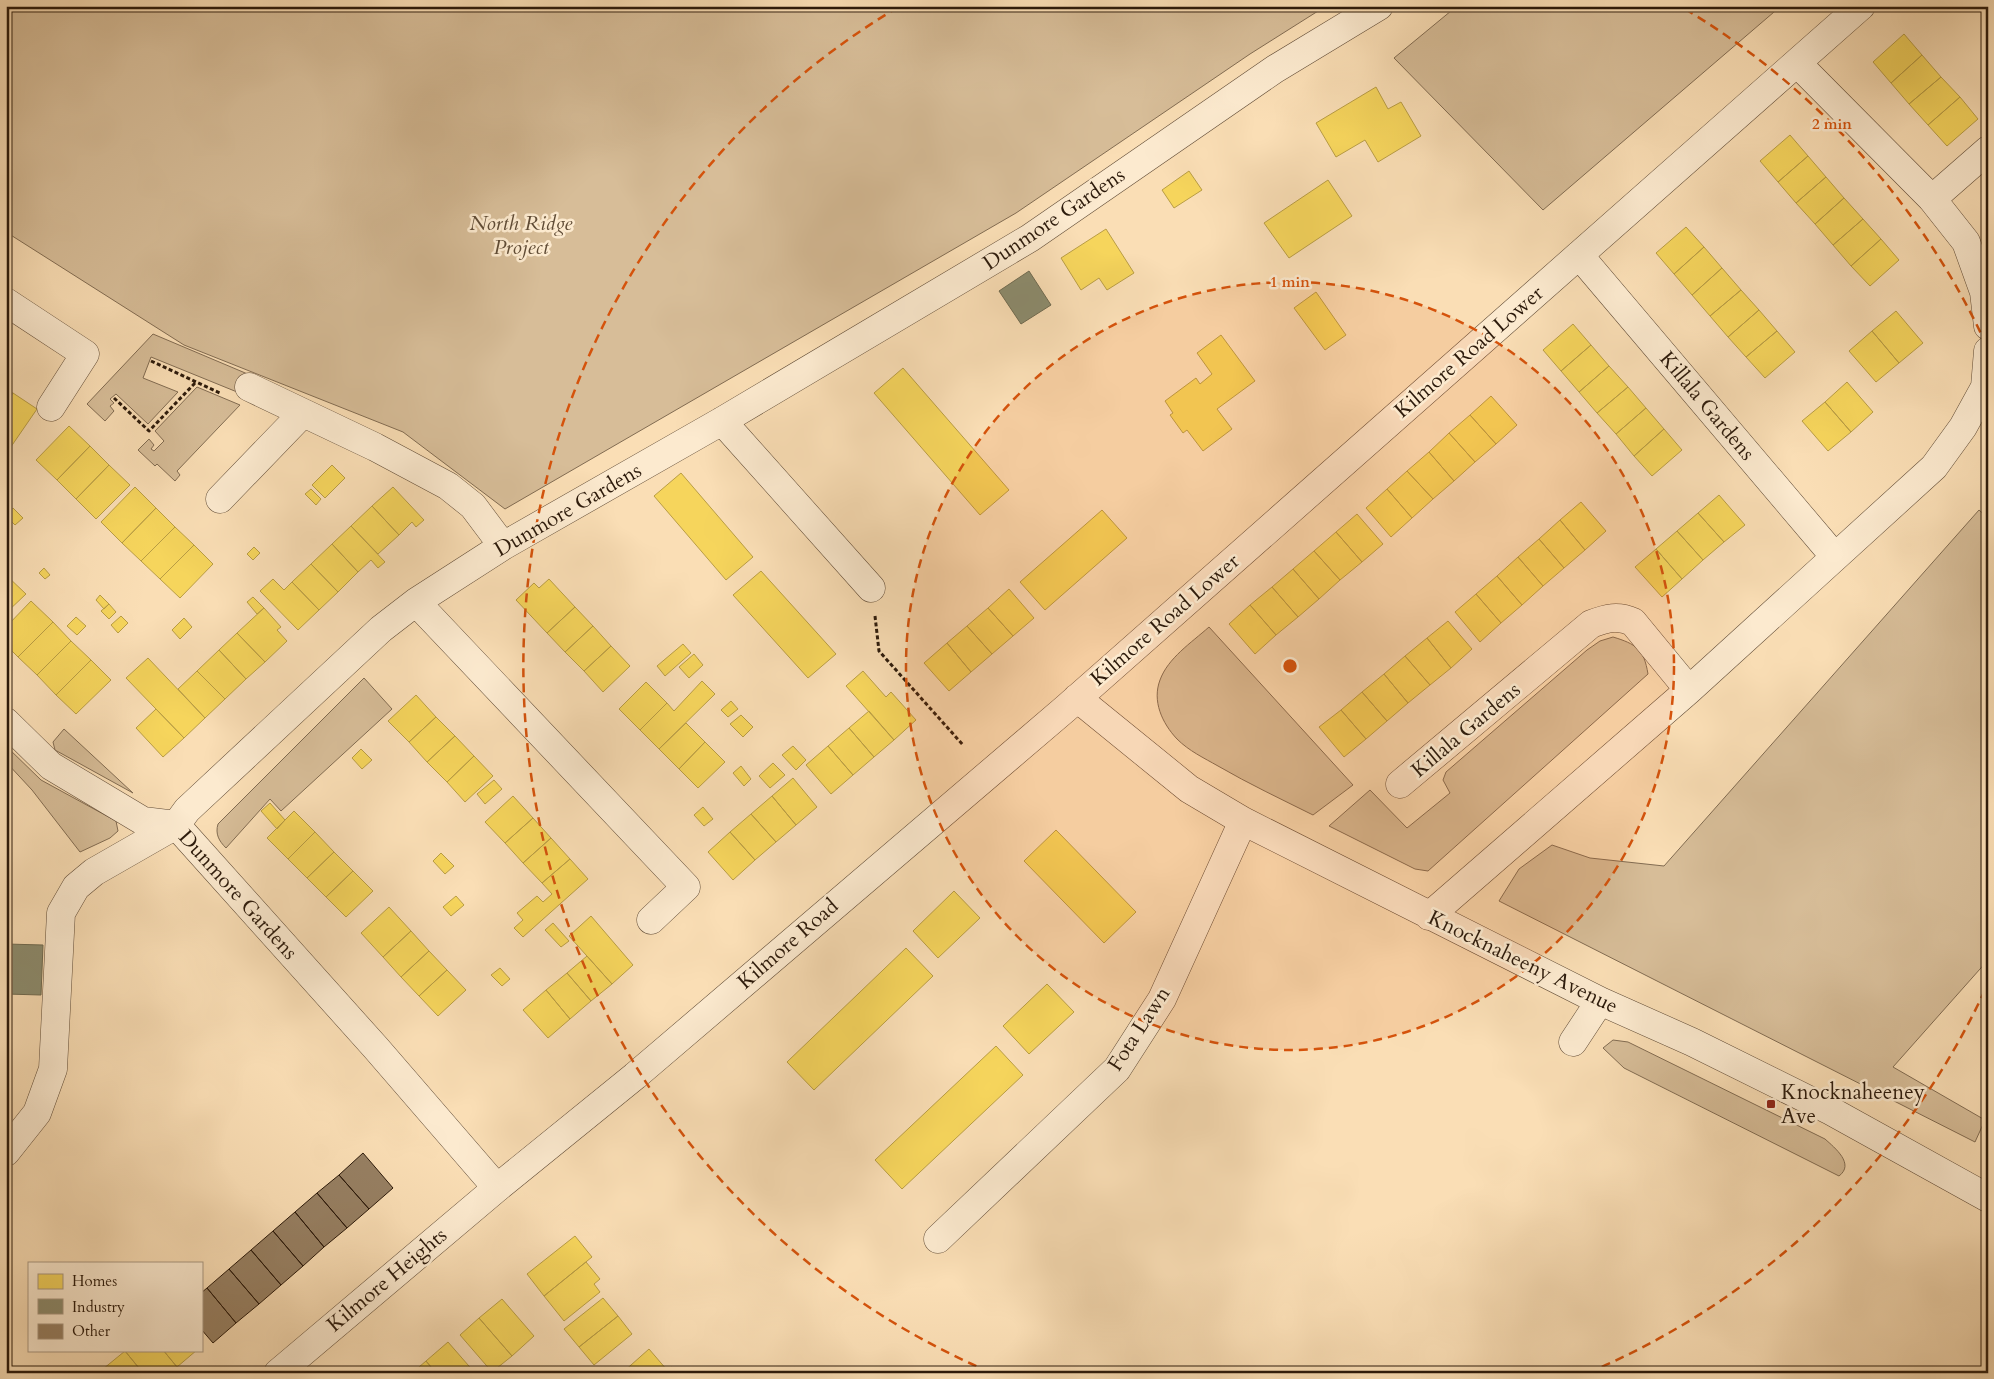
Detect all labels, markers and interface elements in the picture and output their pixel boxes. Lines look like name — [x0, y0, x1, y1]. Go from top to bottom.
text: 2 min — [1812, 114, 1852, 134]
street label: Dunmore Gardens — [977, 161, 1131, 277]
park label: North Ridge Project — [470, 209, 573, 262]
text: 1 min — [1270, 272, 1310, 292]
street label: Kilmore Road Lower — [1388, 279, 1550, 425]
street label: Killala Gardens — [1653, 345, 1761, 467]
street label: Dunmore Gardens — [489, 456, 647, 564]
street label: Kilmore Road Lower — [1084, 547, 1246, 693]
centre of rings — [1281, 657, 1299, 675]
street label: Killala Gardens — [1405, 676, 1527, 784]
street label: Dunmore Gardens — [172, 824, 304, 966]
street label: Kilmore Road — [731, 892, 845, 996]
street label: Knocknaheeny Avenue — [1423, 903, 1623, 1021]
street label: Fota Lawn — [1101, 981, 1177, 1077]
place label: Knocknaheeney Ave — [1781, 1078, 1925, 1131]
marker: Knocknaheeney Ave — [1765, 1098, 1777, 1110]
street label: Kilmore Heights — [321, 1221, 453, 1339]
legend — [28, 1262, 202, 1352]
text: Homes — [72, 1271, 117, 1291]
text: Industry — [72, 1297, 125, 1317]
text: Other — [72, 1321, 111, 1341]

